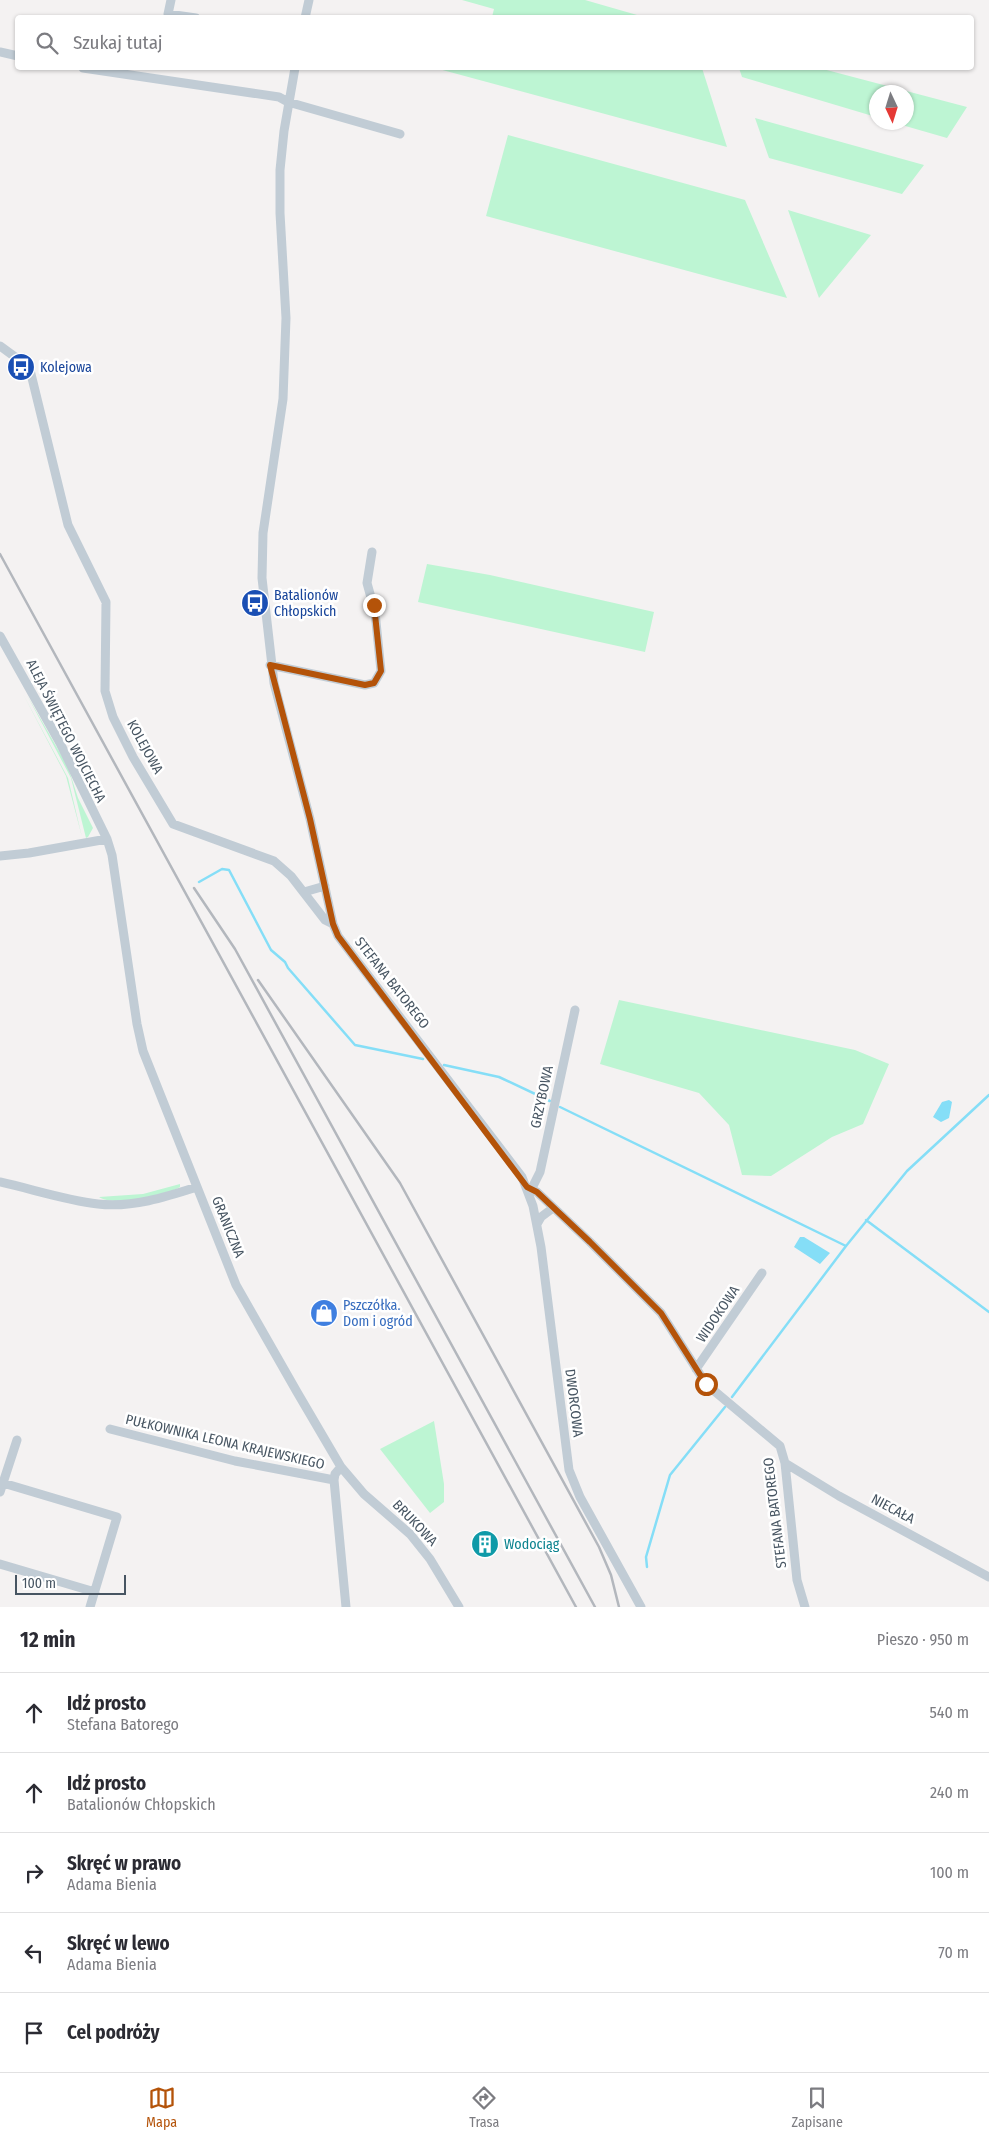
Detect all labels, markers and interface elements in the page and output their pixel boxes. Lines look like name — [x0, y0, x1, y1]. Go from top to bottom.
search box — [15, 15, 974, 70]
icon: search — [33, 29, 61, 57]
text: Szukaj tutaj — [73, 31, 163, 54]
north arrow — [869, 85, 914, 130]
bus stop icon: Kolejowa — [6, 352, 36, 382]
place label: Kolejowa — [40, 359, 92, 376]
place label: Batalionów Chłopskich — [274, 587, 338, 620]
bus stop icon: Batalionów Chłopskich — [240, 588, 270, 618]
route end — [363, 594, 386, 617]
street label: ALEJA ŚWIĘTEGO WOJCIECHA — [23, 656, 111, 806]
street label: KOLEJOWA — [123, 717, 167, 778]
street label: STEFANA BATOREGO — [351, 934, 433, 1032]
street label: GRZYBOWA — [527, 1064, 557, 1130]
street label: GRANICZNA — [208, 1194, 248, 1261]
street label: WIDOKOWA — [693, 1282, 744, 1346]
place label: Pszczółka. Dom i ogród — [343, 1297, 413, 1330]
shop icon: Pszczółka. Dom i ogród — [309, 1298, 339, 1328]
street label: DWORCOWA — [561, 1368, 587, 1439]
route start — [695, 1373, 718, 1396]
street label: PUŁKOWNIKA LEONA KRAJEWSKIEGO — [124, 1411, 326, 1473]
street label: STEFANA BATOREGO — [760, 1456, 790, 1569]
street label: NIECAŁA — [868, 1490, 918, 1528]
street label: BRUKOWA — [389, 1496, 441, 1550]
building icon: Wodociąg — [470, 1529, 500, 1559]
place label: Wodociąg — [504, 1536, 560, 1553]
scale bar — [15, 1572, 126, 1595]
text: 100 m — [22, 1575, 56, 1592]
text: 12 min — [20, 1627, 75, 1653]
text: Pieszo · 950 m — [877, 1630, 969, 1649]
text: Idź prosto — [67, 1692, 146, 1715]
icon: ahead — [20, 1699, 48, 1727]
text: 540 m — [930, 1703, 969, 1722]
text: Stefana Batorego — [67, 1715, 179, 1734]
text: Idź prosto — [67, 1772, 146, 1795]
icon: ahead — [20, 1779, 48, 1807]
text: 240 m — [930, 1783, 969, 1802]
text: Batalionów Chłopskich — [67, 1795, 216, 1814]
text: Skręć w prawo — [67, 1852, 181, 1875]
icon: right — [20, 1859, 48, 1887]
text: 100 m — [930, 1863, 969, 1882]
text: Adama Bienia — [67, 1875, 157, 1894]
text: Skręć w lewo — [67, 1932, 170, 1955]
icon: left — [20, 1939, 48, 1967]
text: 70 m — [938, 1943, 969, 1962]
text: Adama Bienia — [67, 1955, 157, 1974]
icon: arrive — [20, 2019, 48, 2047]
text: Cel podróży — [67, 2021, 160, 2044]
tab: Mapa — [146, 2084, 177, 2131]
tab: Trasa — [469, 2084, 499, 2131]
tab: Zapisane — [792, 2084, 843, 2131]

